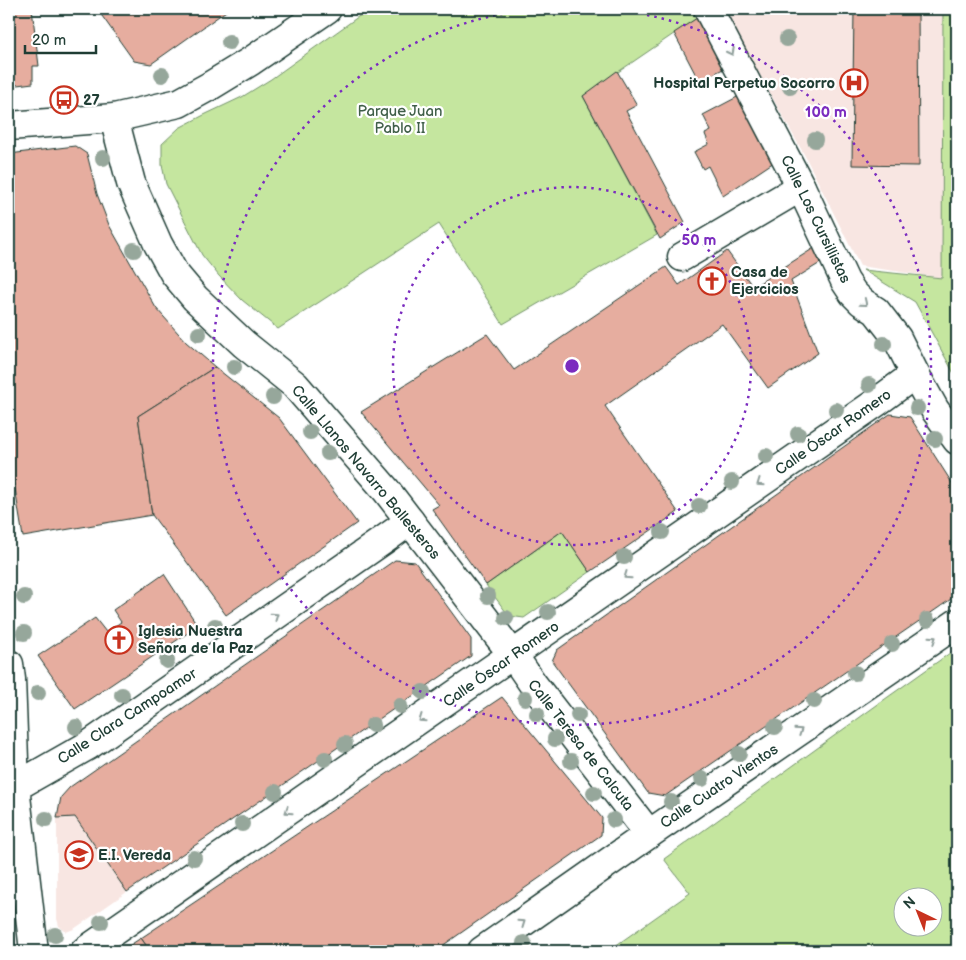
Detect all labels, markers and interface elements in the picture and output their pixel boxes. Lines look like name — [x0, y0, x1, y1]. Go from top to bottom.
scale bar — [25, 22, 96, 54]
text: 20 m — [32, 31, 66, 50]
one-way arrow — [725, 46, 735, 55]
hospital icon: Hospital Perpetuo Socorro — [839, 68, 869, 98]
place label: Hospital Perpetuo Socorro — [653, 74, 835, 93]
bus stop icon: 27 — [49, 85, 79, 115]
place label: 27 — [83, 91, 100, 110]
park label: Parque Juan Pablo II — [358, 102, 442, 138]
text: 100 m — [805, 103, 847, 122]
street label: Calle Los Cursillistas — [776, 152, 855, 287]
text: 50 m — [682, 231, 717, 250]
place label: Casa de Ejercicios — [731, 263, 799, 299]
church icon: Casa de Ejercicios — [697, 266, 727, 296]
one-way arrow — [858, 297, 867, 305]
centre of rings — [563, 357, 581, 375]
street label: Calle Llanos Navarro Ballesteros — [287, 381, 445, 564]
street label: Calle Óscar Romero — [771, 385, 895, 480]
one-way arrow — [757, 477, 766, 486]
one-way arrow — [623, 570, 633, 579]
one-way arrow — [269, 613, 279, 622]
street label: Calle Óscar Romero — [439, 617, 563, 712]
place label: Iglesia Nuestra Señora de la Paz — [138, 622, 254, 658]
church icon: Iglesia Nuestra Señora de la Paz — [104, 625, 134, 655]
one-way arrow — [927, 636, 937, 645]
street label: Calle Clara Campoamor — [54, 664, 201, 769]
street label: Calle Teresa de Calcuta — [523, 676, 638, 815]
one-way arrow — [418, 713, 428, 722]
one-way arrow — [793, 728, 803, 737]
street label: Calle Cuatro Vientos — [657, 740, 782, 833]
one-way arrow — [285, 805, 294, 814]
school or university icon: E.I. Vereda — [64, 840, 94, 870]
place label: E.I. Vereda — [98, 846, 171, 865]
north arrow — [894, 888, 944, 938]
text: N — [900, 893, 919, 913]
one-way arrow — [516, 920, 525, 929]

